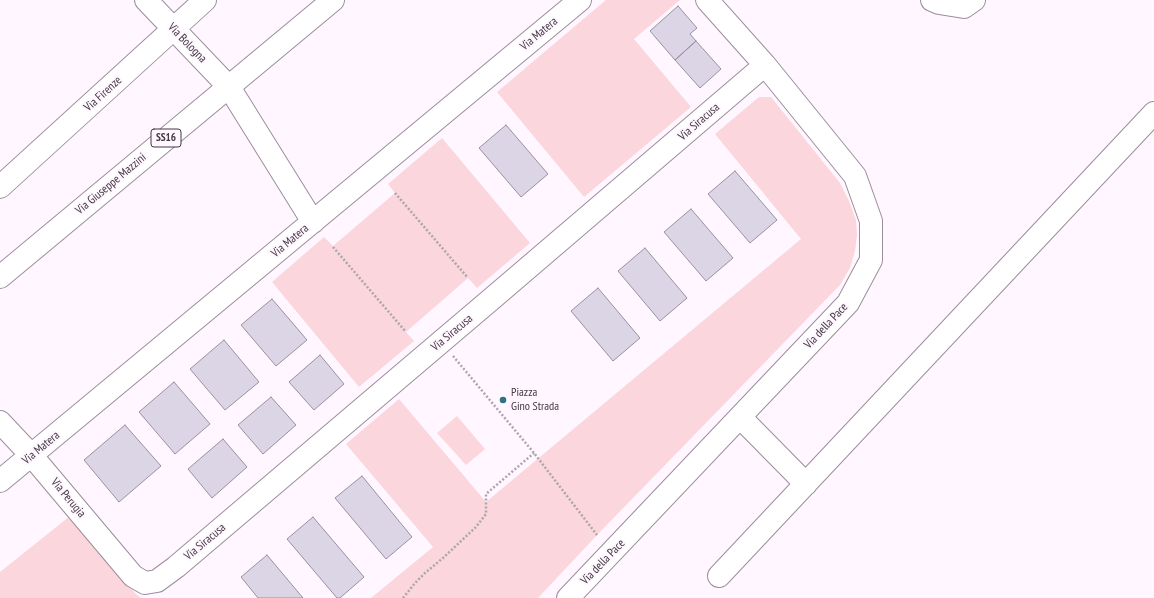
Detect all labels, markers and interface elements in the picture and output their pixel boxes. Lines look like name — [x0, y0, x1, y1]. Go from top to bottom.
street label: Via Matera — [517, 14, 561, 54]
street label: Via Bologna — [165, 20, 209, 66]
street label: Via Firenze — [81, 73, 125, 115]
street label: Via Siracusa — [676, 100, 722, 144]
road number: SS16 — [151, 129, 181, 147]
street label: Via Giuseppe Mazzini — [73, 150, 149, 218]
street label: Via Matera — [268, 221, 312, 261]
street label: Via della Pace — [801, 300, 851, 352]
street label: Via Siracusa — [428, 312, 476, 354]
place label: Piazza Gino Strada — [511, 386, 559, 414]
marker: Piazza Gino Strada — [498, 395, 508, 405]
street label: Via Matera — [19, 428, 63, 468]
street label: Via Perugia — [48, 476, 88, 520]
street label: Via Siracusa — [181, 521, 229, 563]
street label: Via della Pace — [578, 536, 628, 588]

